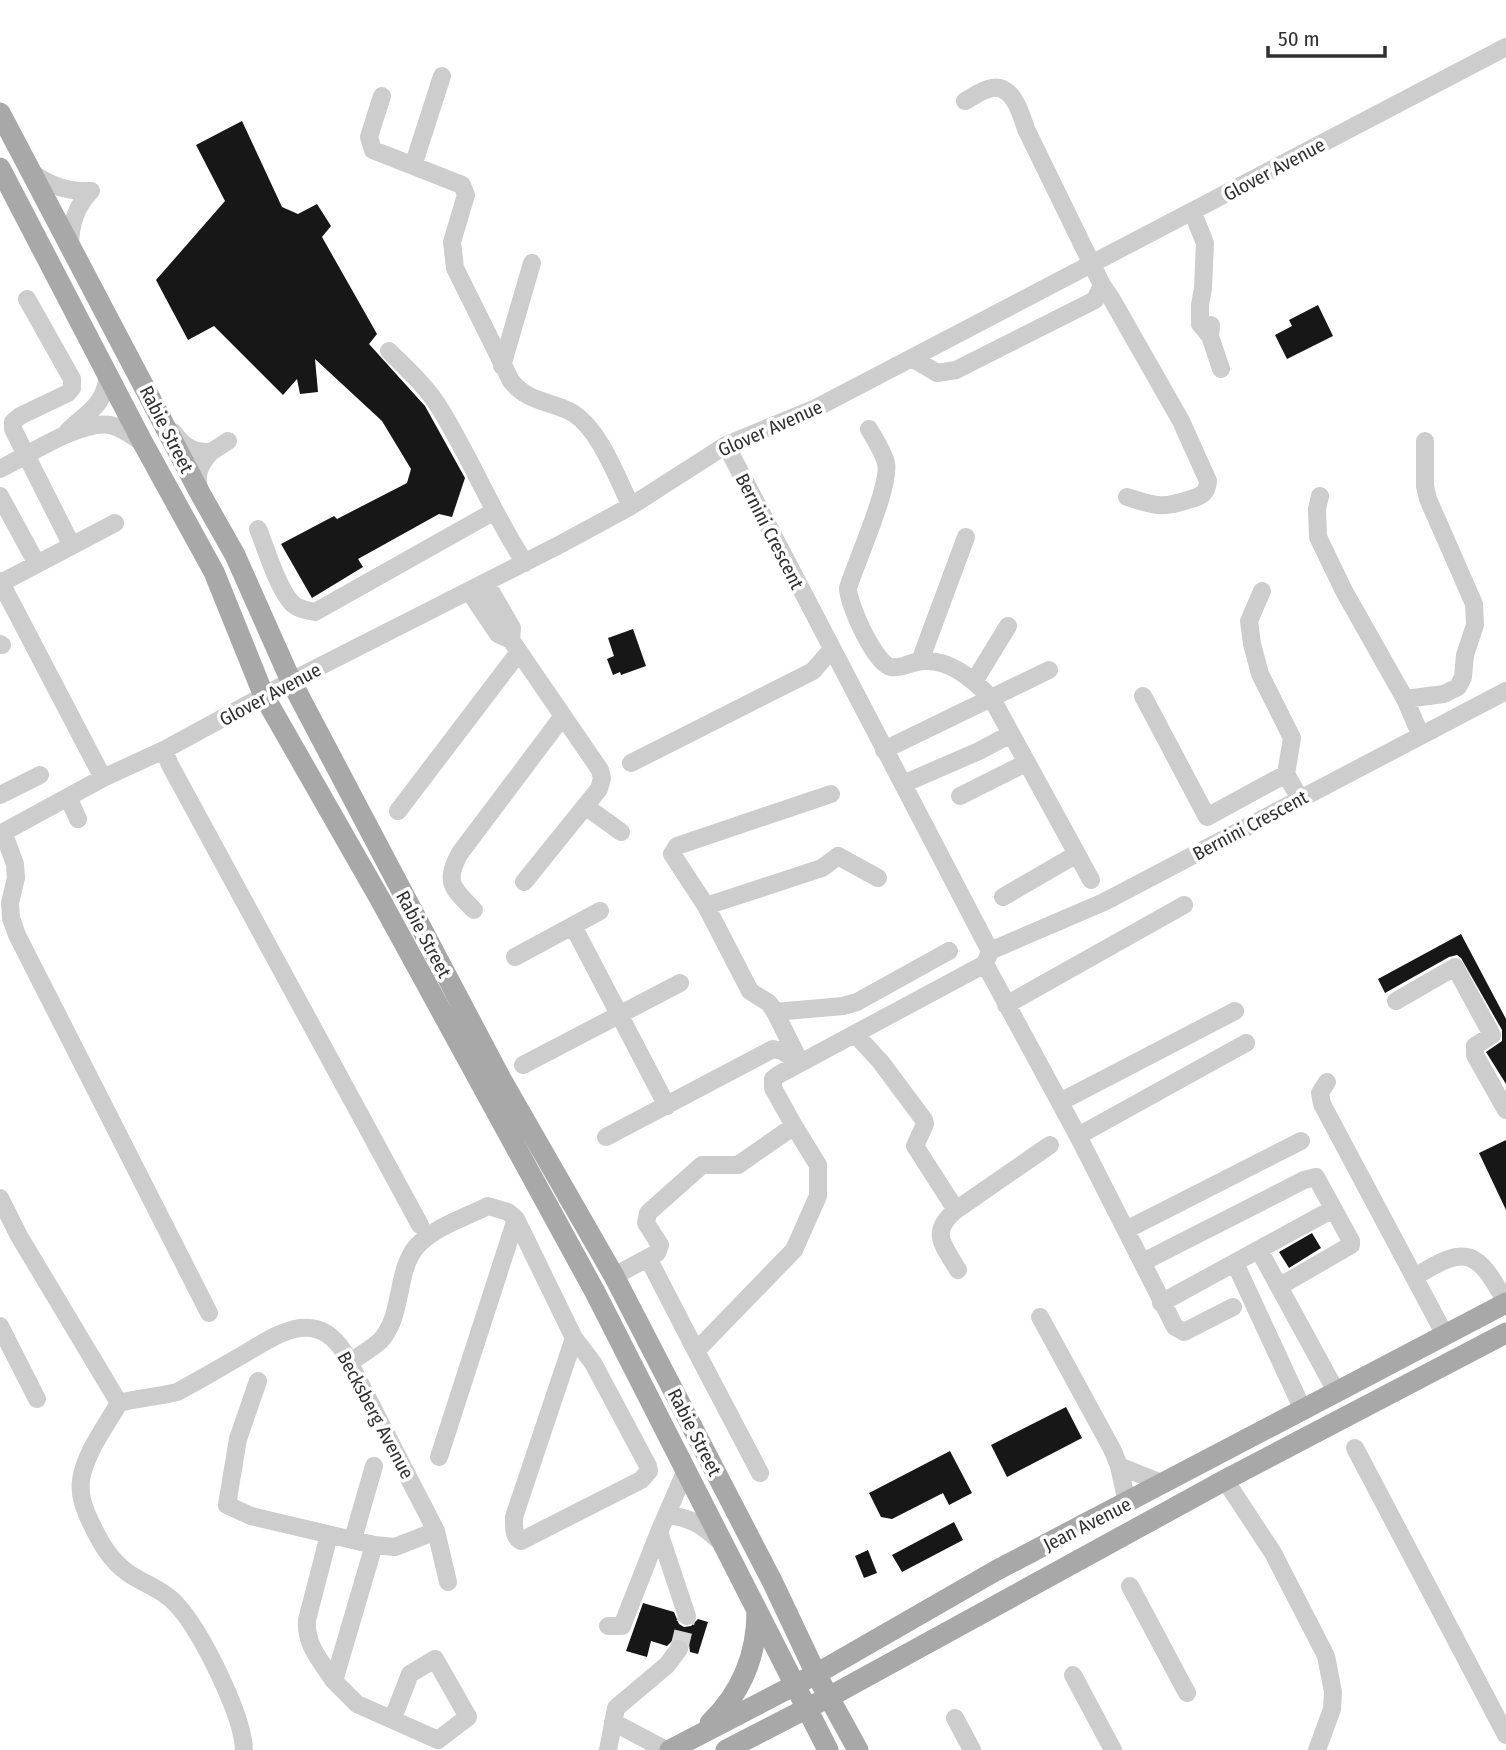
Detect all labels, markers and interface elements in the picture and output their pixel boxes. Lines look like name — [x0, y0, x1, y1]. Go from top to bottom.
scale bar — [1268, 14, 1385, 58]
text: 50 m — [1278, 26, 1320, 52]
street label: Glover Avenue — [1220, 133, 1329, 206]
street label: Rabie Street — [135, 382, 199, 477]
street label: Glover Avenue — [715, 395, 826, 462]
street label: Bernini Crescent — [731, 470, 809, 594]
street label: Glover Avenue — [216, 658, 325, 731]
street label: Bernini Crescent — [1189, 785, 1312, 865]
street label: Rabie Street — [391, 887, 456, 982]
street label: Becksberg Avenue — [332, 1348, 419, 1483]
street label: Rabie Street — [663, 1385, 727, 1480]
street label: Jean Avenue — [1040, 1493, 1135, 1556]

